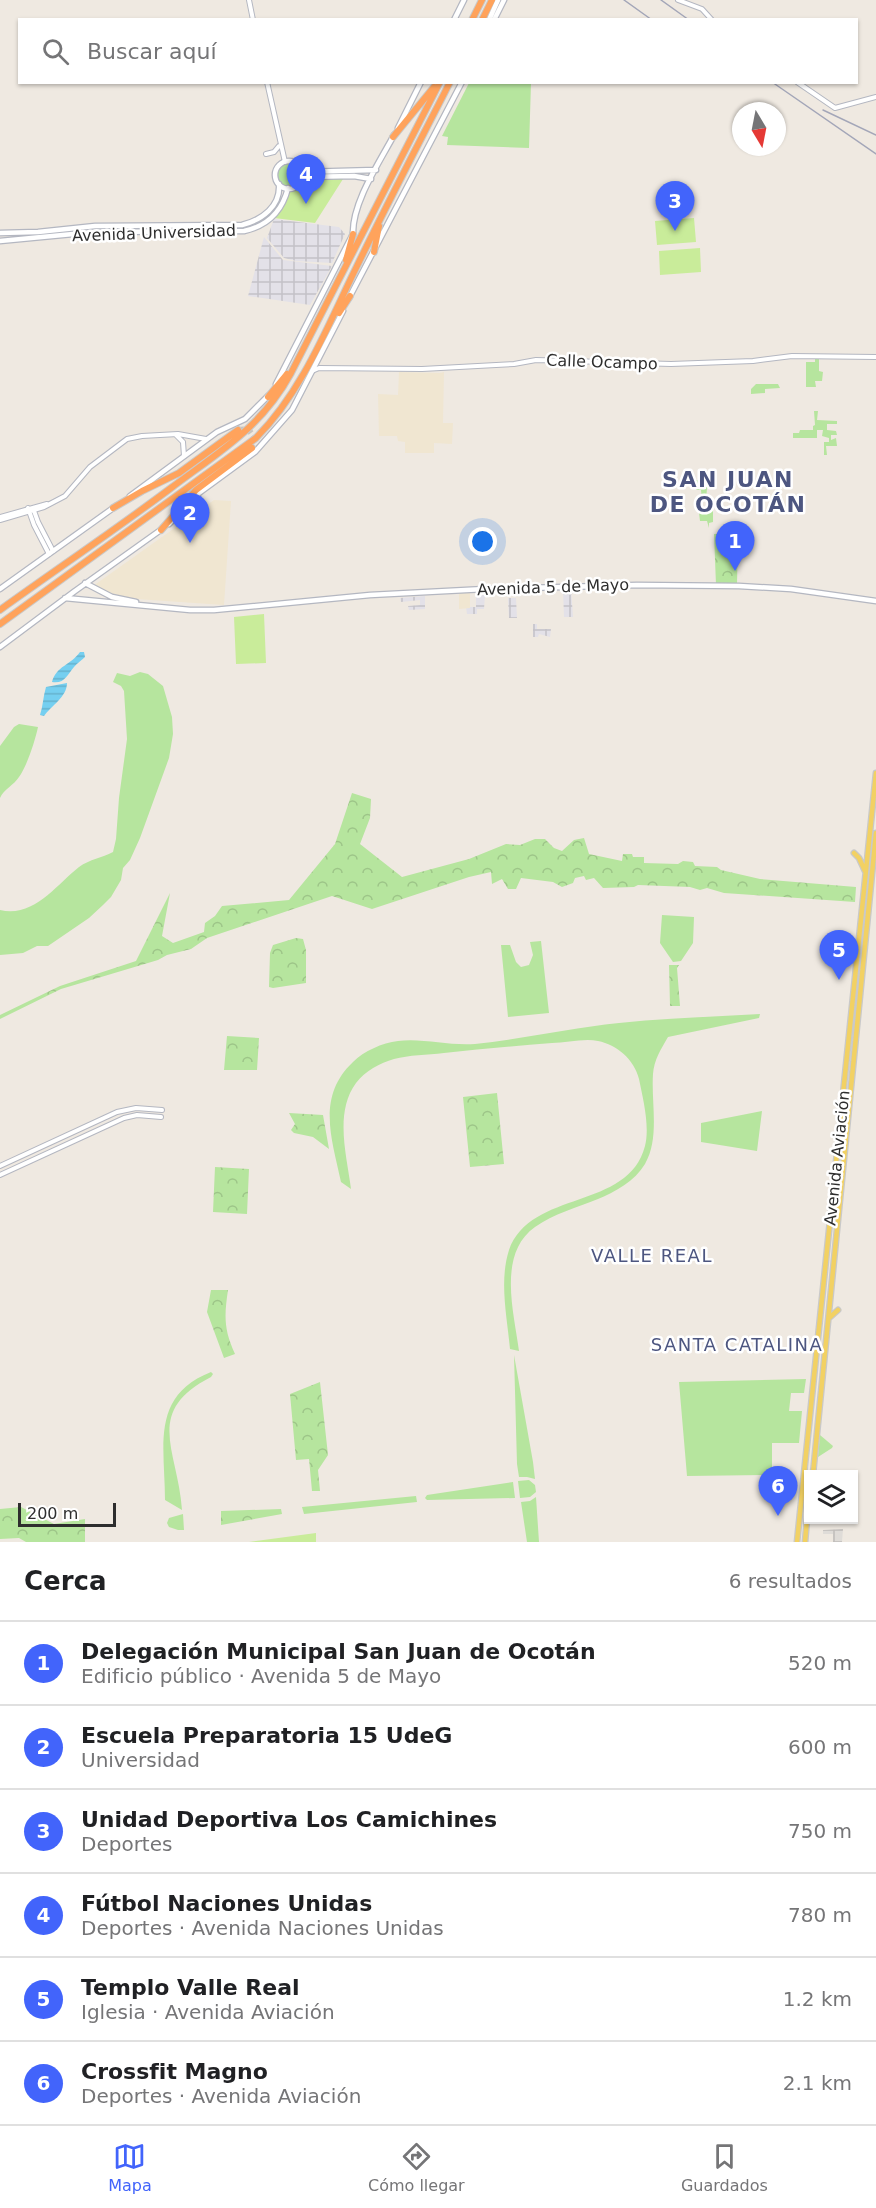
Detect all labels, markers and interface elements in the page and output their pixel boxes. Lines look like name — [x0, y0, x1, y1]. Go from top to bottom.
search box — [18, 18, 858, 84]
icon: search — [39, 35, 72, 68]
text: Buscar aquí — [87, 39, 217, 64]
north arrow — [732, 102, 786, 156]
pin: 4 — [286, 154, 326, 204]
pin: 3 — [656, 182, 694, 231]
street label: Avenida Universidad — [72, 221, 236, 245]
street label: Calle Ocampo — [546, 351, 658, 373]
district label: SAN JUAN DE OCOTÁN — [650, 467, 806, 517]
pin: 2 — [170, 494, 210, 543]
pin: 1 — [716, 522, 754, 571]
your location — [468, 527, 497, 556]
street label: Avenida 5 de Mayo — [477, 575, 629, 599]
pin: 5 — [820, 930, 858, 980]
street label: Avenida Aviación — [820, 1089, 854, 1227]
district label: VALLE REAL — [591, 1245, 713, 1266]
district label: SANTA CATALINA — [651, 1334, 823, 1355]
pin: 6 — [758, 1466, 798, 1516]
map controls — [804, 1470, 858, 1524]
button: layers — [804, 1470, 858, 1524]
scale bar — [18, 1500, 116, 1528]
text: 200 m — [27, 1504, 78, 1523]
text: Cerca — [24, 1566, 107, 1596]
text: 6 resultados — [729, 1569, 852, 1593]
text: Delegación Municipal San Juan de Ocotán — [81, 1639, 596, 1664]
text: 1 — [37, 1651, 50, 1675]
text: 520 m — [788, 1651, 852, 1675]
text: Edificio público · Avenida 5 de Mayo — [81, 1664, 441, 1688]
text: Escuela Preparatoria 15 UdeG — [81, 1723, 452, 1748]
text: 2 — [37, 1735, 50, 1759]
text: 600 m — [788, 1735, 852, 1759]
text: Universidad — [81, 1748, 200, 1772]
text: Unidad Deportiva Los Camichines — [81, 1807, 497, 1832]
text: 3 — [37, 1819, 50, 1843]
text: 750 m — [788, 1819, 852, 1843]
text: Deportes — [81, 1832, 172, 1856]
text: Fútbol Naciones Unidas — [81, 1891, 372, 1916]
text: 4 — [37, 1903, 50, 1927]
text: 780 m — [788, 1903, 852, 1927]
text: Deportes · Avenida Naciones Unidas — [81, 1916, 444, 1940]
text: Templo Valle Real — [81, 1975, 300, 2000]
text: 5 — [37, 1987, 50, 2011]
text: 1.2 km — [783, 1987, 852, 2011]
text: Iglesia · Avenida Aviación — [81, 2000, 335, 2024]
text: Crossfit Magno — [81, 2059, 268, 2084]
text: 6 — [37, 2071, 50, 2095]
text: 2.1 km — [783, 2071, 852, 2095]
text: Deportes · Avenida Aviación — [81, 2084, 361, 2108]
tab: Mapa — [108, 2140, 152, 2195]
tab: Cómo llegar — [368, 2140, 465, 2195]
tab: Guardados — [681, 2140, 768, 2195]

